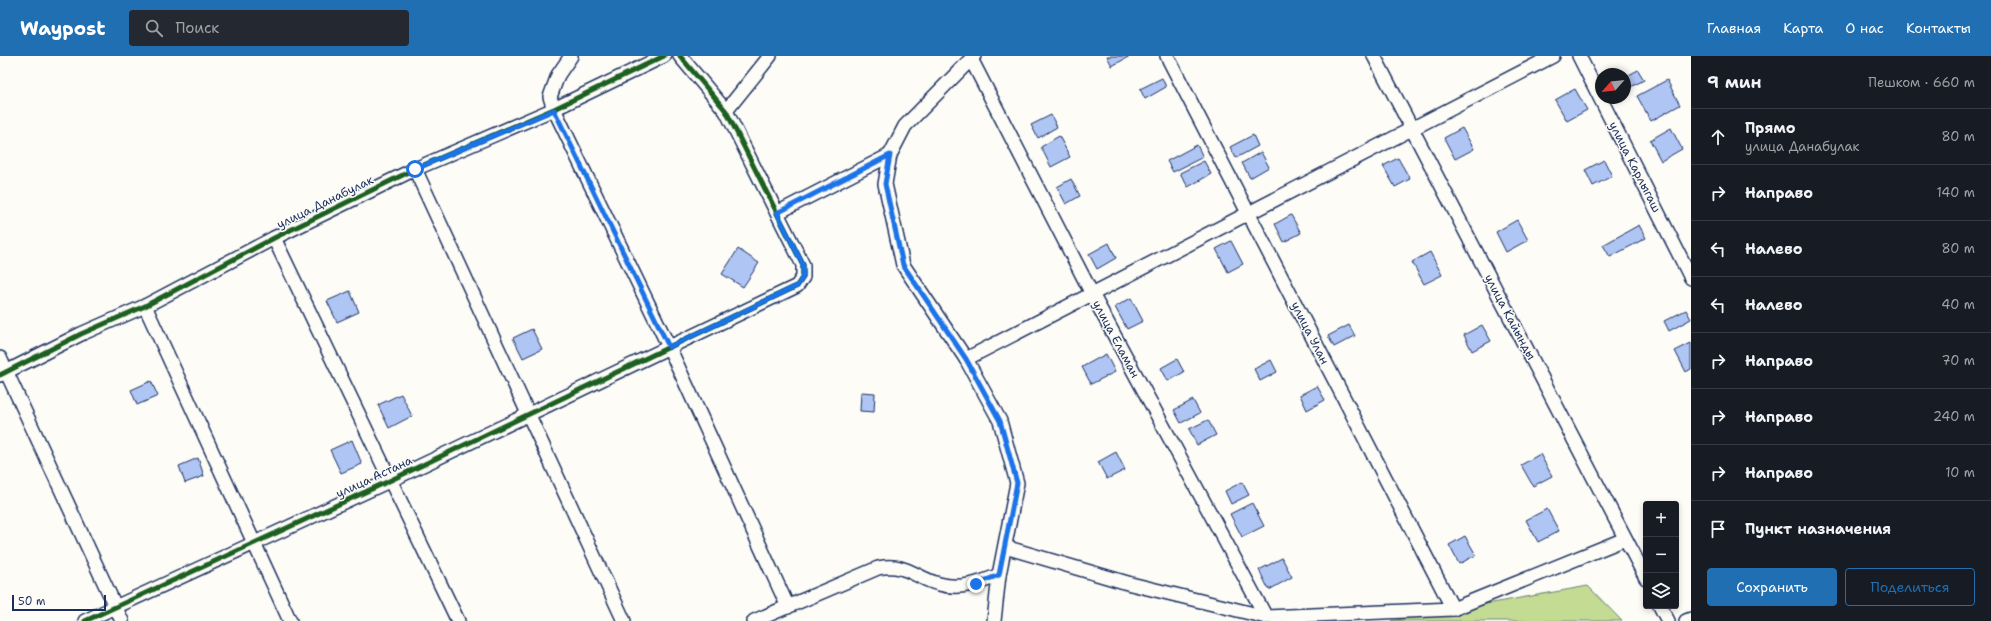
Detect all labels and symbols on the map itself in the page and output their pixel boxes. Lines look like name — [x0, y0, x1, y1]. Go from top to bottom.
north arrow — [1595, 68, 1631, 104]
street label: улица Карлыгаш — [1605, 119, 1665, 215]
route start — [406, 160, 424, 178]
street label: улица Данабулак — [274, 171, 377, 232]
street label: улица Кайынды — [1481, 271, 1539, 363]
street label: улица Еламан — [1089, 297, 1143, 381]
street label: улица Улан — [1287, 299, 1333, 367]
street label: улица Астана — [333, 452, 415, 502]
route end — [967, 575, 985, 593]
scale bar — [12, 593, 106, 612]

